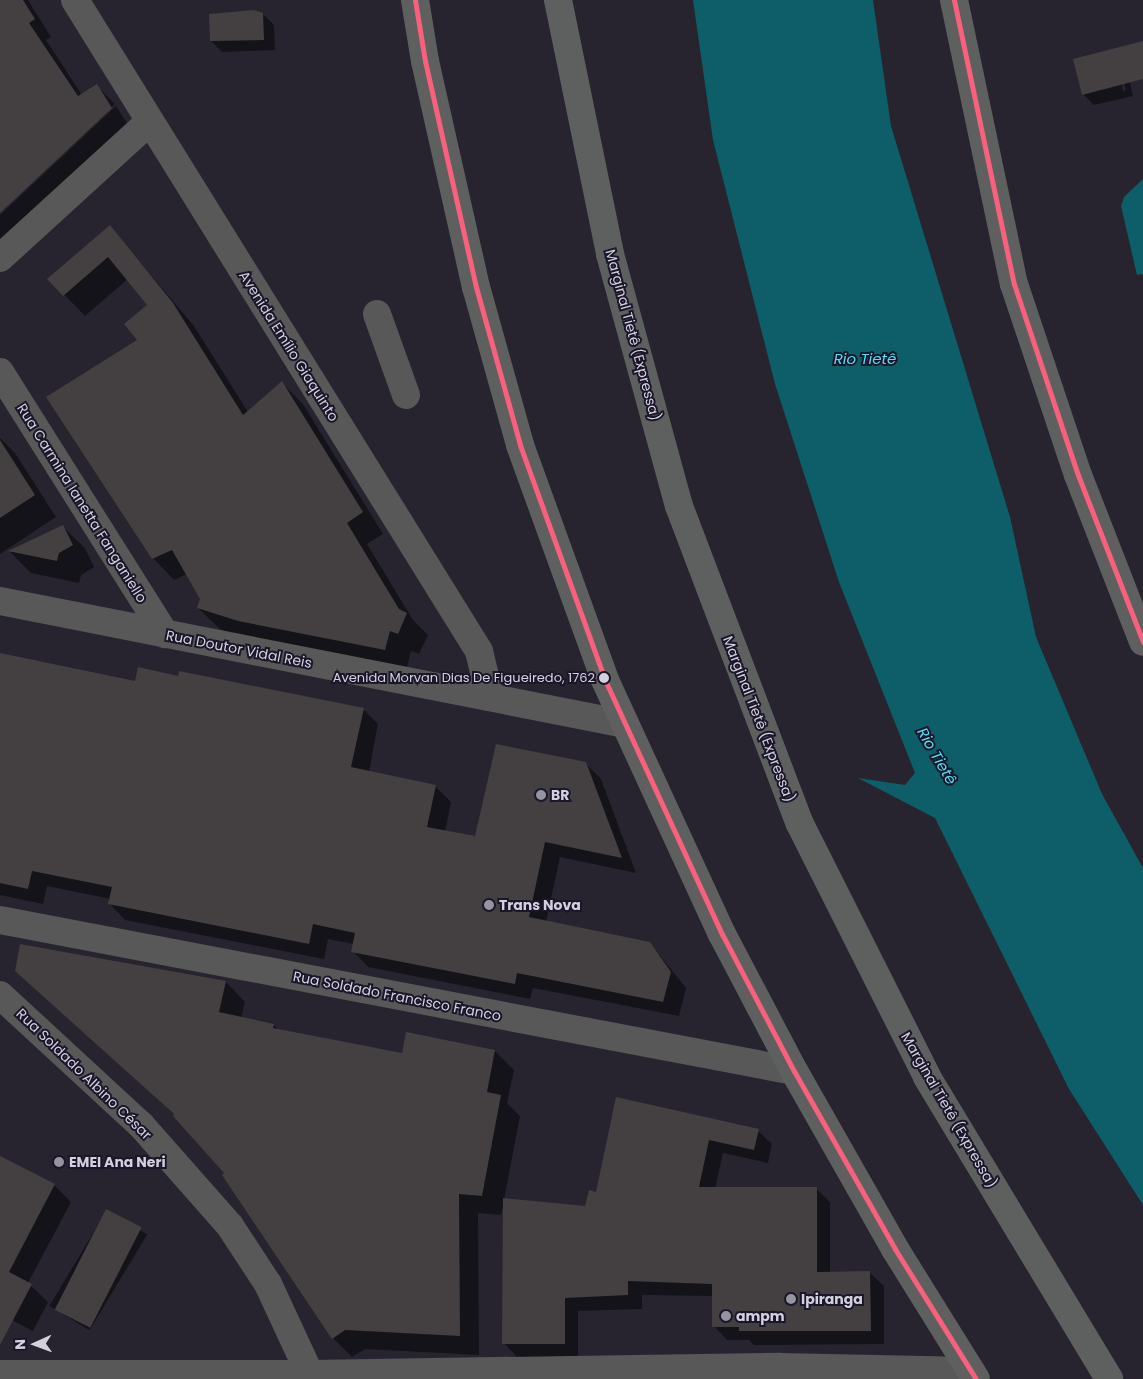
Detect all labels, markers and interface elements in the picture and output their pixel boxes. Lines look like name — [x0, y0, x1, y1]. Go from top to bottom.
street label: Marginal Tietê (Expressa) — [602, 248, 664, 422]
street label: Avenida Emílio Giaquinto — [236, 268, 342, 424]
water label: Rio Tietê — [834, 350, 896, 368]
street label: Rua Carmina Ianetta Fanganiello — [14, 400, 150, 606]
street label: Rua Doutor Vidal Reis — [165, 627, 313, 671]
street label: Marginal Tietê (Expressa) — [720, 634, 798, 804]
place label: Avenida Morvan Dias De Figueiredo, 1762 — [333, 670, 595, 686]
marker: Avenida Morvan Dias De Figueiredo, 1762 — [599, 673, 609, 683]
water label: Rio Tietê — [914, 724, 960, 788]
place label: BR — [551, 787, 569, 803]
marker: BR — [535, 789, 547, 801]
place label: Trans Nova — [499, 897, 581, 913]
marker: Trans Nova — [483, 899, 495, 911]
street label: Rua Soldado Francisco Franco — [291, 968, 503, 1024]
street label: Rua Soldado Albino César — [13, 1005, 155, 1143]
street label: Marginal Tietê (Expressa) — [898, 1029, 1000, 1191]
place label: EMEI Ana Neri — [69, 1154, 166, 1170]
marker: EMEI Ana Neri — [53, 1156, 65, 1168]
place label: Ipiranga — [801, 1291, 863, 1307]
marker: Ipiranga — [785, 1293, 797, 1305]
place label: ampm — [736, 1308, 785, 1324]
marker: ampm — [720, 1310, 732, 1322]
north arrow — [10, 1319, 60, 1369]
text: N — [10, 1339, 30, 1350]

